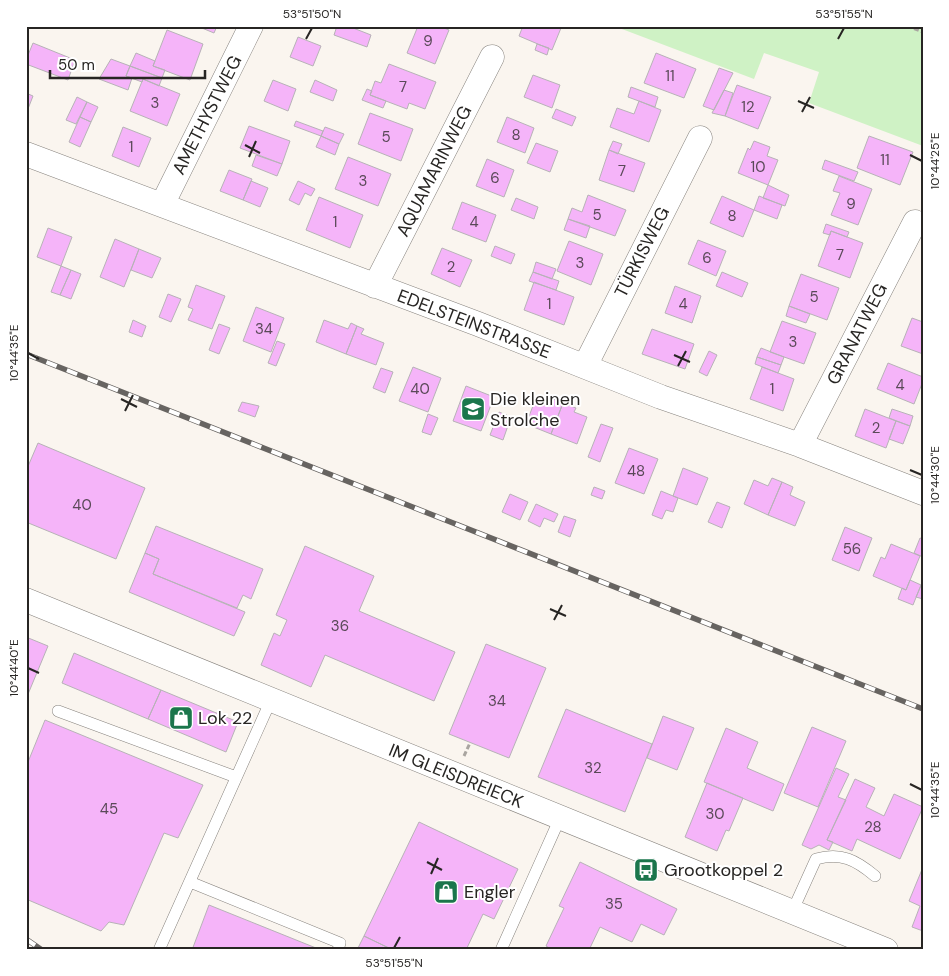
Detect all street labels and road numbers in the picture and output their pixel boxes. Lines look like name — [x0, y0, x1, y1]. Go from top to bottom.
street label: AMETHYSTWEG — [167, 51, 247, 179]
street label: AQUAMARINWEG — [391, 101, 477, 241]
street label: TÜRKISWEG — [609, 203, 675, 301]
street label: GRANATWEG — [821, 279, 893, 389]
street label: EDELSTEINSTRASSE — [394, 284, 554, 364]
street label: IM GLEISDREIECK — [385, 738, 527, 814]

